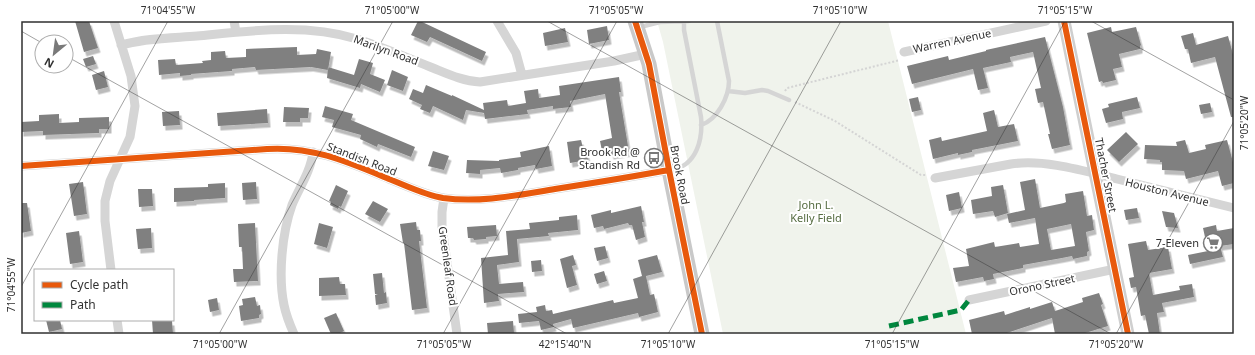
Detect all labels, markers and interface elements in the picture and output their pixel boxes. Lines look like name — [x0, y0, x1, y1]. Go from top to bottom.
text: 71°04'55"W — [141, 3, 196, 17]
text: 71°05'00"W — [365, 3, 420, 17]
text: 71°05'05"W — [589, 3, 644, 17]
text: 71°05'10"W — [813, 3, 868, 17]
text: 71°05'15"W — [1038, 3, 1093, 17]
street label: Warren Avenue — [911, 25, 992, 56]
street label: Marilyn Road — [352, 31, 421, 68]
north arrow — [34, 34, 74, 74]
text: N — [41, 54, 56, 72]
text: 71°05'20"W — [1237, 95, 1251, 150]
street label: Thacher Street — [1092, 136, 1121, 213]
street label: Standish Road — [325, 138, 399, 179]
place label: Brook Rd @ Standish Rd — [579, 144, 640, 172]
street label: Brook Road — [667, 144, 694, 206]
bus stop icon: Brook Rd @ Standish Rd — [643, 147, 665, 169]
street label: Houston Avenue — [1124, 174, 1211, 209]
park label: John L. Kelly Field — [790, 197, 842, 225]
street label: Greenleaf Road — [436, 225, 461, 306]
supermarket icon: 7-Eleven — [1202, 232, 1224, 254]
place label: 7-Eleven — [1156, 235, 1199, 250]
text: 71°04'55"W — [4, 257, 18, 312]
legend — [34, 269, 174, 321]
street label: Orono Street — [1008, 270, 1076, 299]
text: Cycle path — [70, 276, 128, 293]
text: Path — [70, 296, 96, 313]
text: 71°05'00"W — [193, 337, 248, 351]
text: 71°05'05"W — [417, 337, 472, 351]
text: 42°15'40"N — [539, 337, 591, 351]
text: 71°05'10"W — [641, 337, 696, 351]
text: 71°05'15"W — [865, 337, 920, 351]
text: 71°05'20"W — [1089, 337, 1144, 351]

